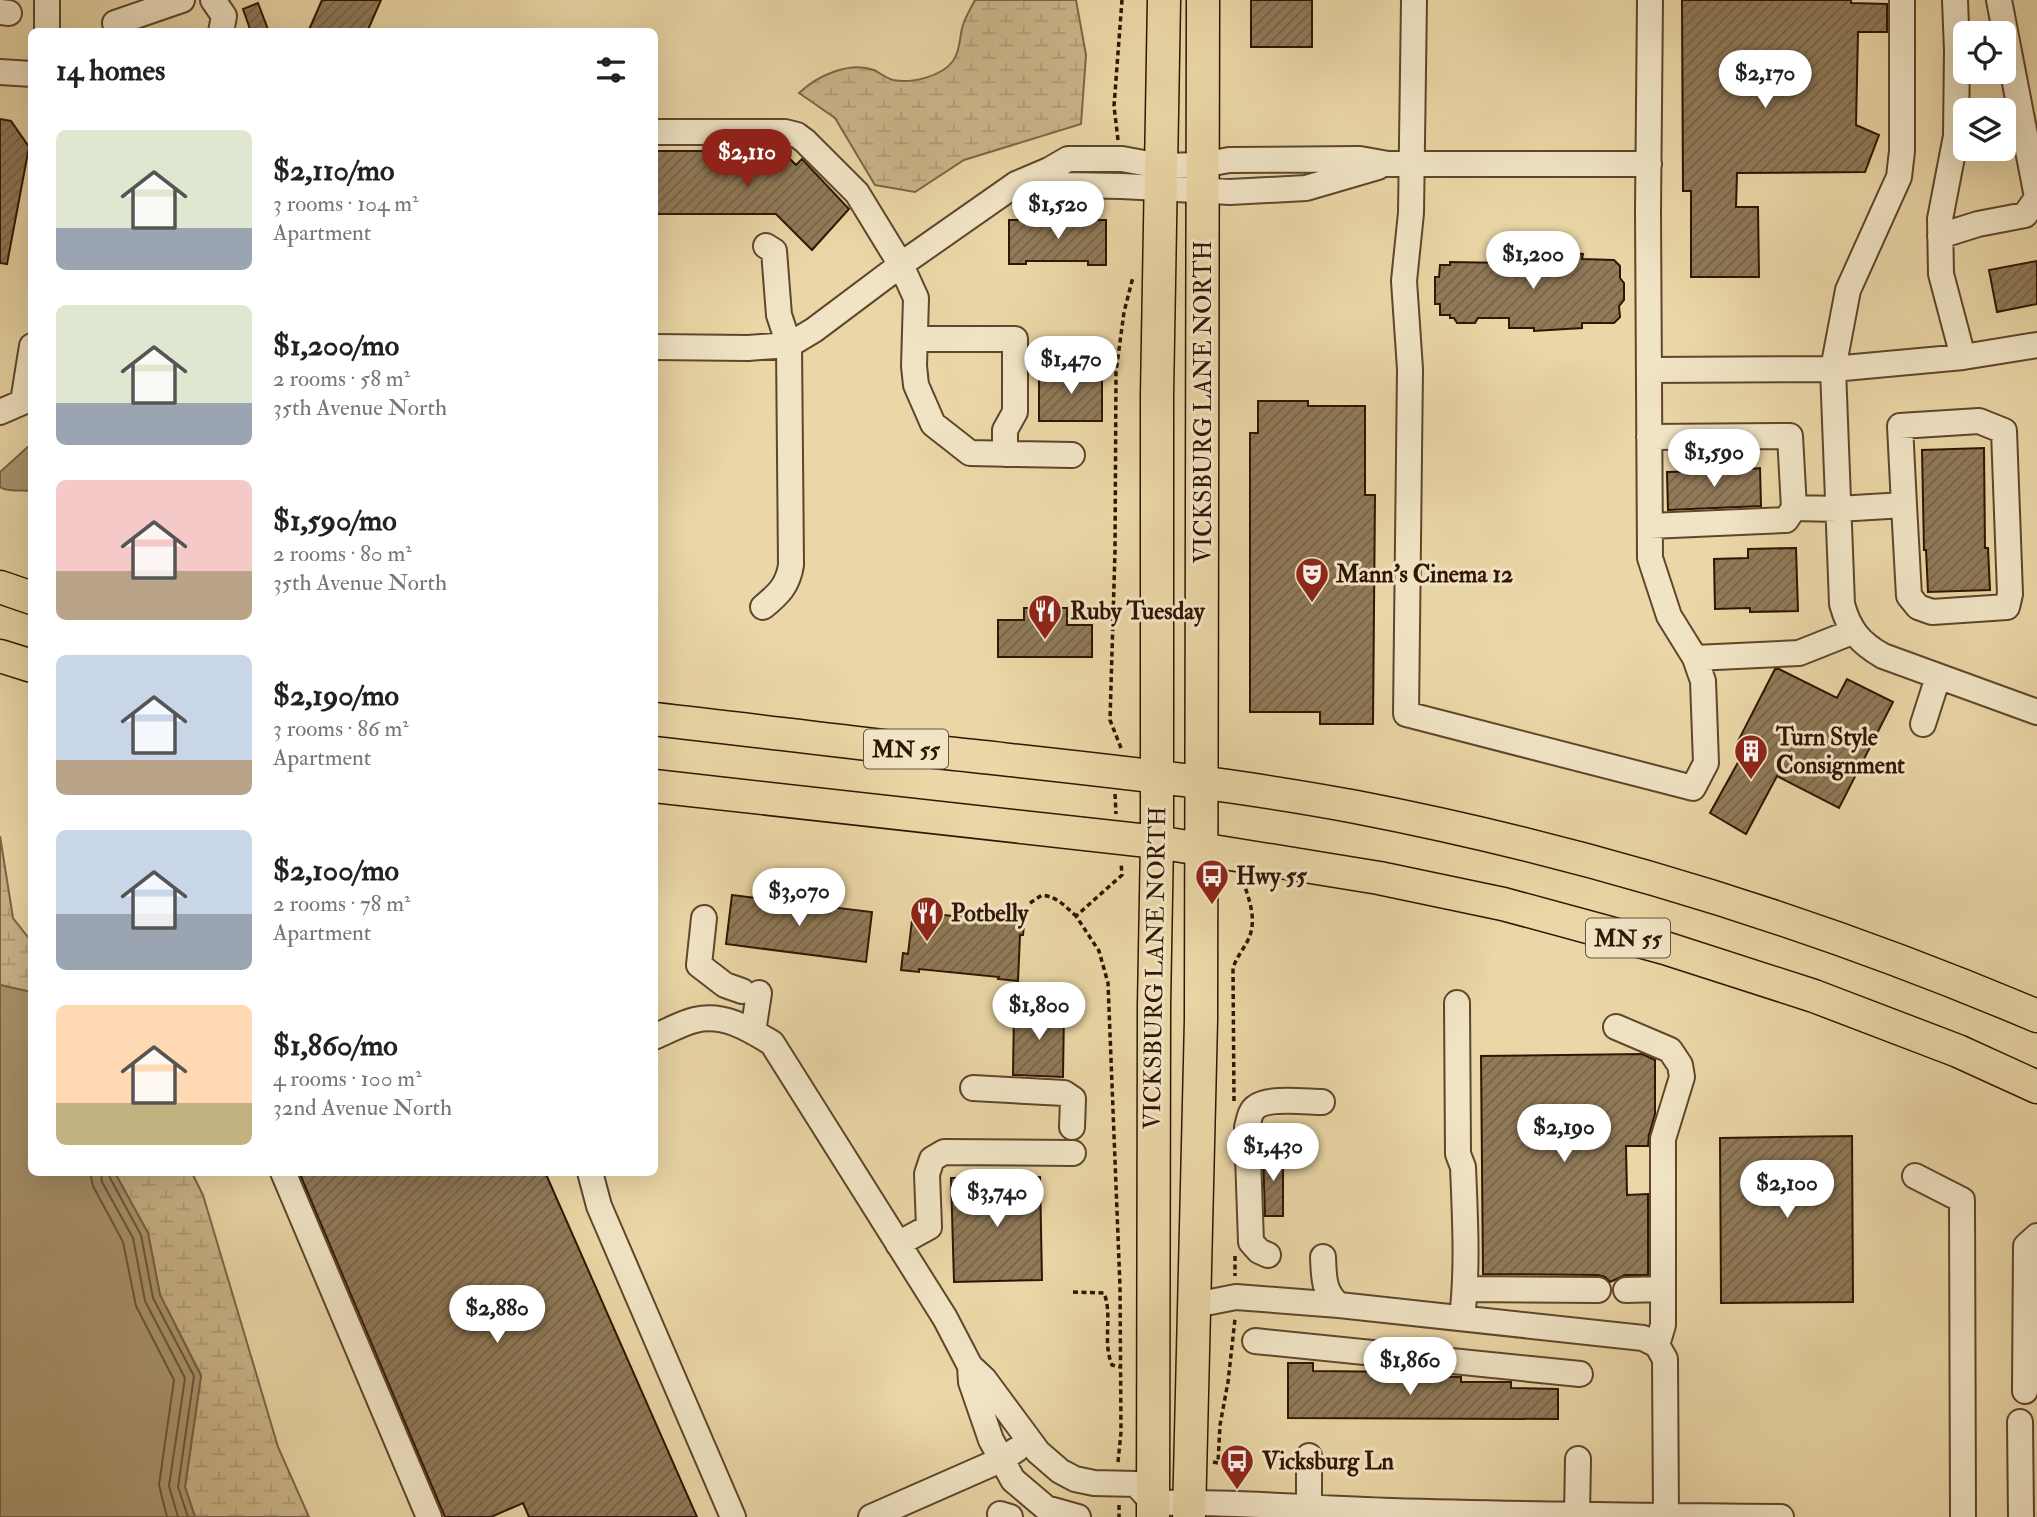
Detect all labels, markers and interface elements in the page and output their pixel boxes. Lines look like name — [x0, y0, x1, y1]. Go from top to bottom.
map controls — [1953, 21, 2016, 161]
button: locate — [1953, 21, 2016, 84]
pin: $2,170 — [1708, 50, 1822, 110]
icon: filters — [592, 51, 630, 89]
text: 14 homes — [56, 52, 165, 89]
text: $2,170 — [1735, 58, 1795, 87]
button: layers — [1953, 98, 2016, 161]
pin: $2,110 — [690, 130, 804, 189]
text: $2,110 — [718, 137, 776, 166]
text: $2,110/mo — [273, 152, 394, 189]
icon: home — [112, 158, 196, 242]
pin: $1,520 — [1001, 182, 1115, 241]
text: 3 rooms · 104 m² — [273, 189, 419, 218]
text: $1,520 — [1028, 189, 1088, 218]
text: Apartment — [273, 218, 371, 247]
pin: $1,200 — [1476, 232, 1590, 291]
text: $1,200 — [1502, 239, 1564, 268]
street label: VICKSBURG LANE NORTH — [1188, 240, 1219, 564]
text: $1,200/mo — [273, 327, 399, 364]
icon: home — [112, 333, 196, 417]
pin: $1,470 — [1014, 336, 1128, 396]
text: $1,470 — [1040, 344, 1102, 373]
text: 2 rooms · 58 m² — [273, 364, 410, 393]
text: 35th Avenue North — [273, 393, 447, 422]
pin: $1,590 — [1657, 430, 1771, 489]
text: $1,590 — [1684, 437, 1744, 466]
text: $1,590/mo — [273, 502, 397, 539]
icon: home — [112, 508, 196, 592]
text: 2 rooms · 80 m² — [273, 539, 412, 568]
theatre icon: Mann's Cinema 12 — [1293, 555, 1331, 604]
place label: Mann's Cinema 12 — [1335, 559, 1513, 590]
text: 35th Avenue North — [273, 568, 447, 597]
restaurant icon: Ruby Tuesday — [1026, 592, 1064, 641]
place label: Ruby Tuesday — [1070, 596, 1206, 627]
text: $2,190/mo — [273, 677, 399, 714]
icon: home — [112, 683, 196, 767]
text: 3 rooms · 86 m² — [273, 714, 409, 743]
place label: Turn Style Consignment — [1775, 722, 1905, 781]
road number: MN 55 — [864, 730, 948, 768]
building icon: Turn Style Consignment — [1732, 732, 1770, 781]
text: Apartment — [273, 743, 371, 772]
street label: VICKSBURG LANE NORTH — [1137, 806, 1173, 1130]
text: $2,100/mo — [273, 852, 399, 889]
bus stop icon: Hwy 55 — [1193, 857, 1231, 906]
icon: home — [112, 858, 196, 942]
place label: Hwy 55 — [1236, 861, 1307, 892]
pin: $3,070 — [742, 869, 856, 928]
text: $3,070 — [768, 876, 830, 905]
text: 2 rooms · 78 m² — [273, 889, 411, 918]
restaurant icon: Potbelly — [908, 894, 946, 943]
place label: Potbelly — [951, 898, 1030, 929]
text: Apartment — [273, 918, 371, 947]
road number: MN 55 — [1586, 918, 1670, 958]
pin: $1,800 — [982, 982, 1096, 1042]
text: $1,800 — [1008, 990, 1070, 1019]
text: $1,860/mo — [273, 1027, 398, 1064]
icon: home — [112, 1033, 196, 1117]
text: 4 rooms · 100 m² — [273, 1064, 422, 1093]
text: 32nd Avenue North — [273, 1093, 452, 1122]
pin: $2,190 — [1507, 1104, 1621, 1164]
text: $2,190 — [1533, 1112, 1595, 1141]
pin: $1,430 — [1216, 1124, 1330, 1183]
text: $1,430 — [1243, 1131, 1303, 1160]
pin: $2,100 — [1730, 1160, 1844, 1220]
text: $2,100 — [1756, 1168, 1818, 1197]
pin: $3,740 — [940, 1170, 1054, 1229]
text: $3,740 — [967, 1177, 1027, 1206]
pin: $2,880 — [440, 1286, 554, 1345]
text: $2,880 — [465, 1293, 529, 1322]
pin: $1,860 — [1353, 1338, 1467, 1397]
text: $1,860 — [1380, 1345, 1440, 1374]
bus stop icon: Vicksburg Ln — [1218, 1442, 1256, 1491]
place label: Vicksburg Ln — [1261, 1446, 1395, 1477]

